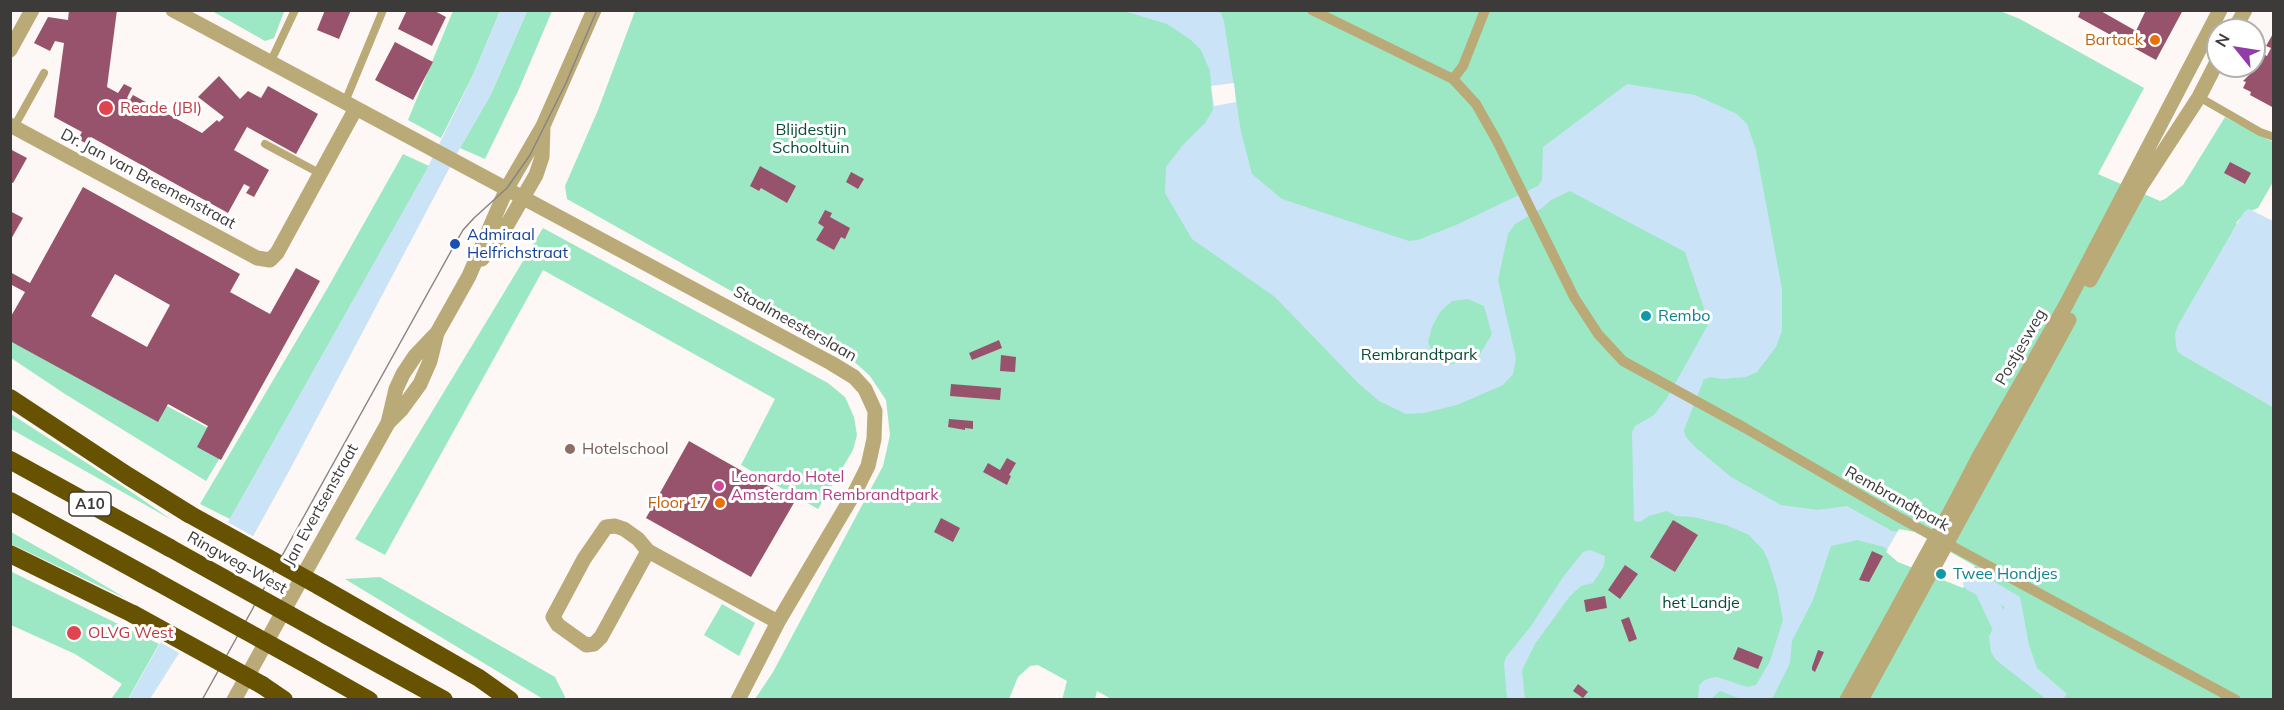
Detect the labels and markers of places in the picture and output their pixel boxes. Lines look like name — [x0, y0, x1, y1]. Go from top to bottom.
place label: Bartack — [2085, 30, 2143, 50]
marker: Bartack — [2148, 33, 2162, 47]
place label: Reade (JBI) — [120, 98, 202, 118]
marker: Reade (JBI) — [97, 99, 115, 117]
place label: Admiraal Helfrichstraat — [467, 225, 568, 263]
marker: Admiraal Helfrichstraat — [448, 237, 462, 251]
place label: Rembo — [1658, 306, 1710, 326]
marker: Rembo — [1639, 309, 1653, 323]
place label: Hotelschool — [582, 439, 669, 459]
marker: Hotelschool — [563, 442, 577, 456]
place label: Leonardo Hotel Amsterdam Rembrandtpark — [731, 467, 938, 505]
marker: Leonardo Hotel Amsterdam Rembrandtpark — [712, 479, 726, 493]
place label: Floor 17 — [648, 493, 708, 513]
marker: Floor 17 — [713, 496, 727, 510]
place label: Twee Hondjes — [1953, 564, 2058, 584]
marker: Twee Hondjes — [1934, 567, 1948, 581]
place label: OLVG West — [88, 623, 173, 643]
marker: OLVG West — [65, 624, 83, 642]

